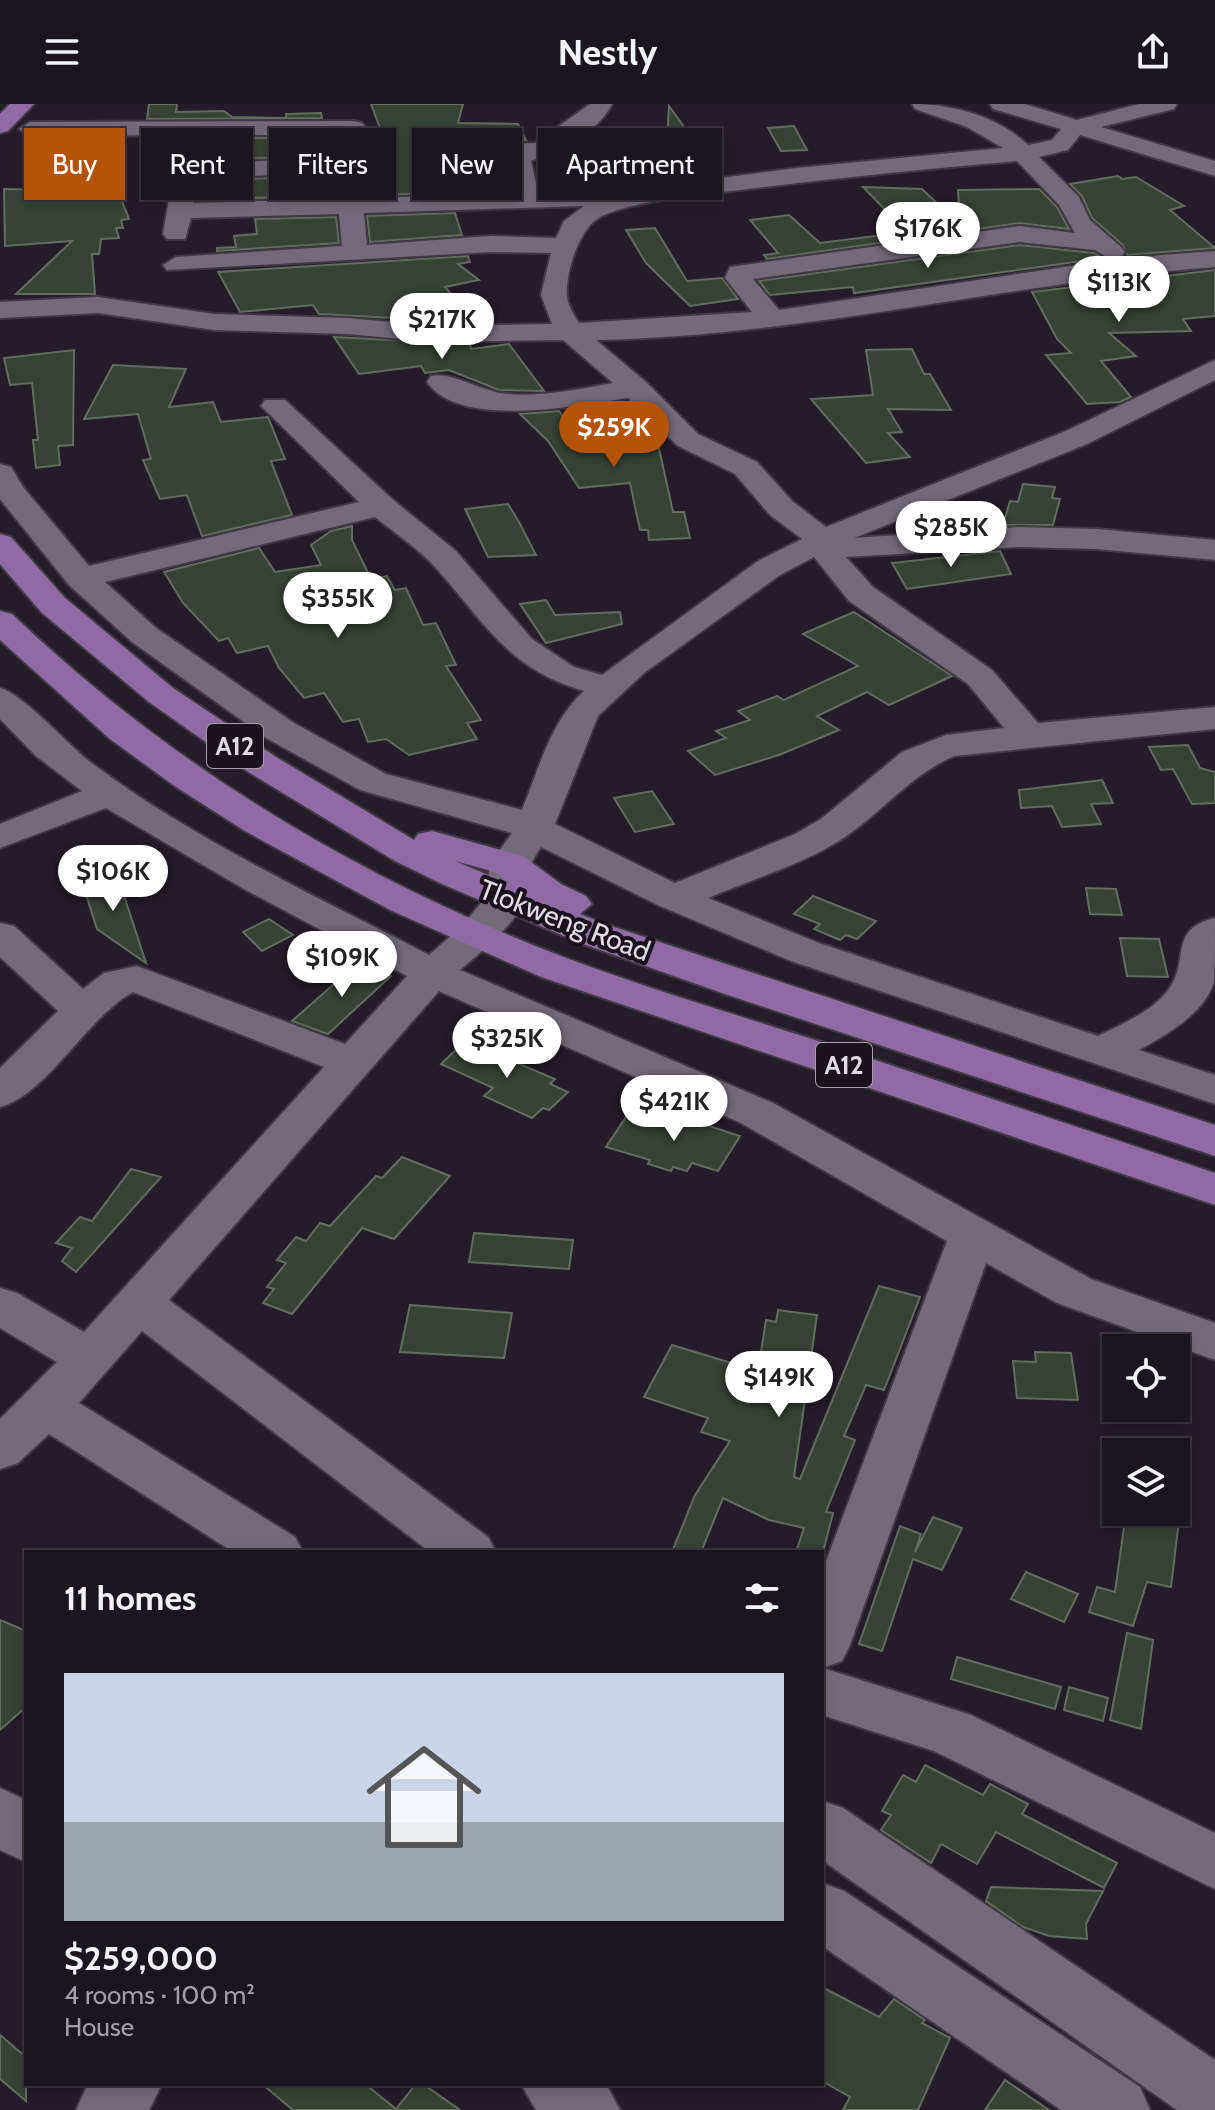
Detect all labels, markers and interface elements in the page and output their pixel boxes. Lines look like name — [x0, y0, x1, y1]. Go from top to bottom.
icon: menu — [40, 30, 84, 74]
text: Nestly — [558, 30, 657, 74]
icon: share — [1131, 30, 1175, 74]
chip: Buy — [24, 128, 125, 200]
chip: Rent — [141, 128, 253, 200]
chip: Filters — [269, 128, 396, 200]
chip: New — [412, 128, 522, 200]
chip: Apartment — [538, 128, 722, 200]
pin: $176K — [872, 202, 984, 270]
text: $176K — [894, 212, 962, 244]
pin: $113K — [1063, 256, 1175, 324]
text: $113K — [1087, 266, 1151, 298]
pin: $217K — [386, 293, 498, 361]
text: $217K — [408, 303, 476, 335]
pin: $259K — [558, 401, 670, 469]
text: $259K — [577, 411, 651, 443]
pin: $285K — [895, 501, 1007, 569]
text: $285K — [914, 511, 988, 543]
pin: $355K — [282, 572, 394, 640]
text: $355K — [301, 582, 375, 614]
road number: A12 — [207, 724, 263, 768]
pin: $106K — [57, 845, 169, 913]
text: $106K — [76, 855, 150, 887]
street label: Tlokweng Road — [475, 872, 655, 968]
pin: $109K — [286, 931, 398, 999]
text: $109K — [305, 941, 379, 973]
pin: $325K — [451, 1012, 563, 1080]
text: $325K — [470, 1022, 544, 1054]
road number: A12 — [816, 1043, 872, 1087]
pin: $421K — [618, 1075, 730, 1143]
text: $421K — [639, 1085, 709, 1117]
map controls — [1102, 1334, 1190, 1526]
button: locate — [1102, 1334, 1190, 1422]
pin: $149K — [723, 1351, 835, 1419]
text: $149K — [743, 1361, 815, 1393]
button: layers — [1102, 1438, 1190, 1526]
icon: filters — [740, 1576, 784, 1620]
text: 11 homes — [64, 1577, 196, 1619]
icon: home — [352, 1725, 496, 1869]
text: $259,000 — [64, 1937, 218, 1979]
text: 4 rooms · 100 m² — [64, 1979, 255, 2011]
text: House — [64, 2011, 134, 2043]

